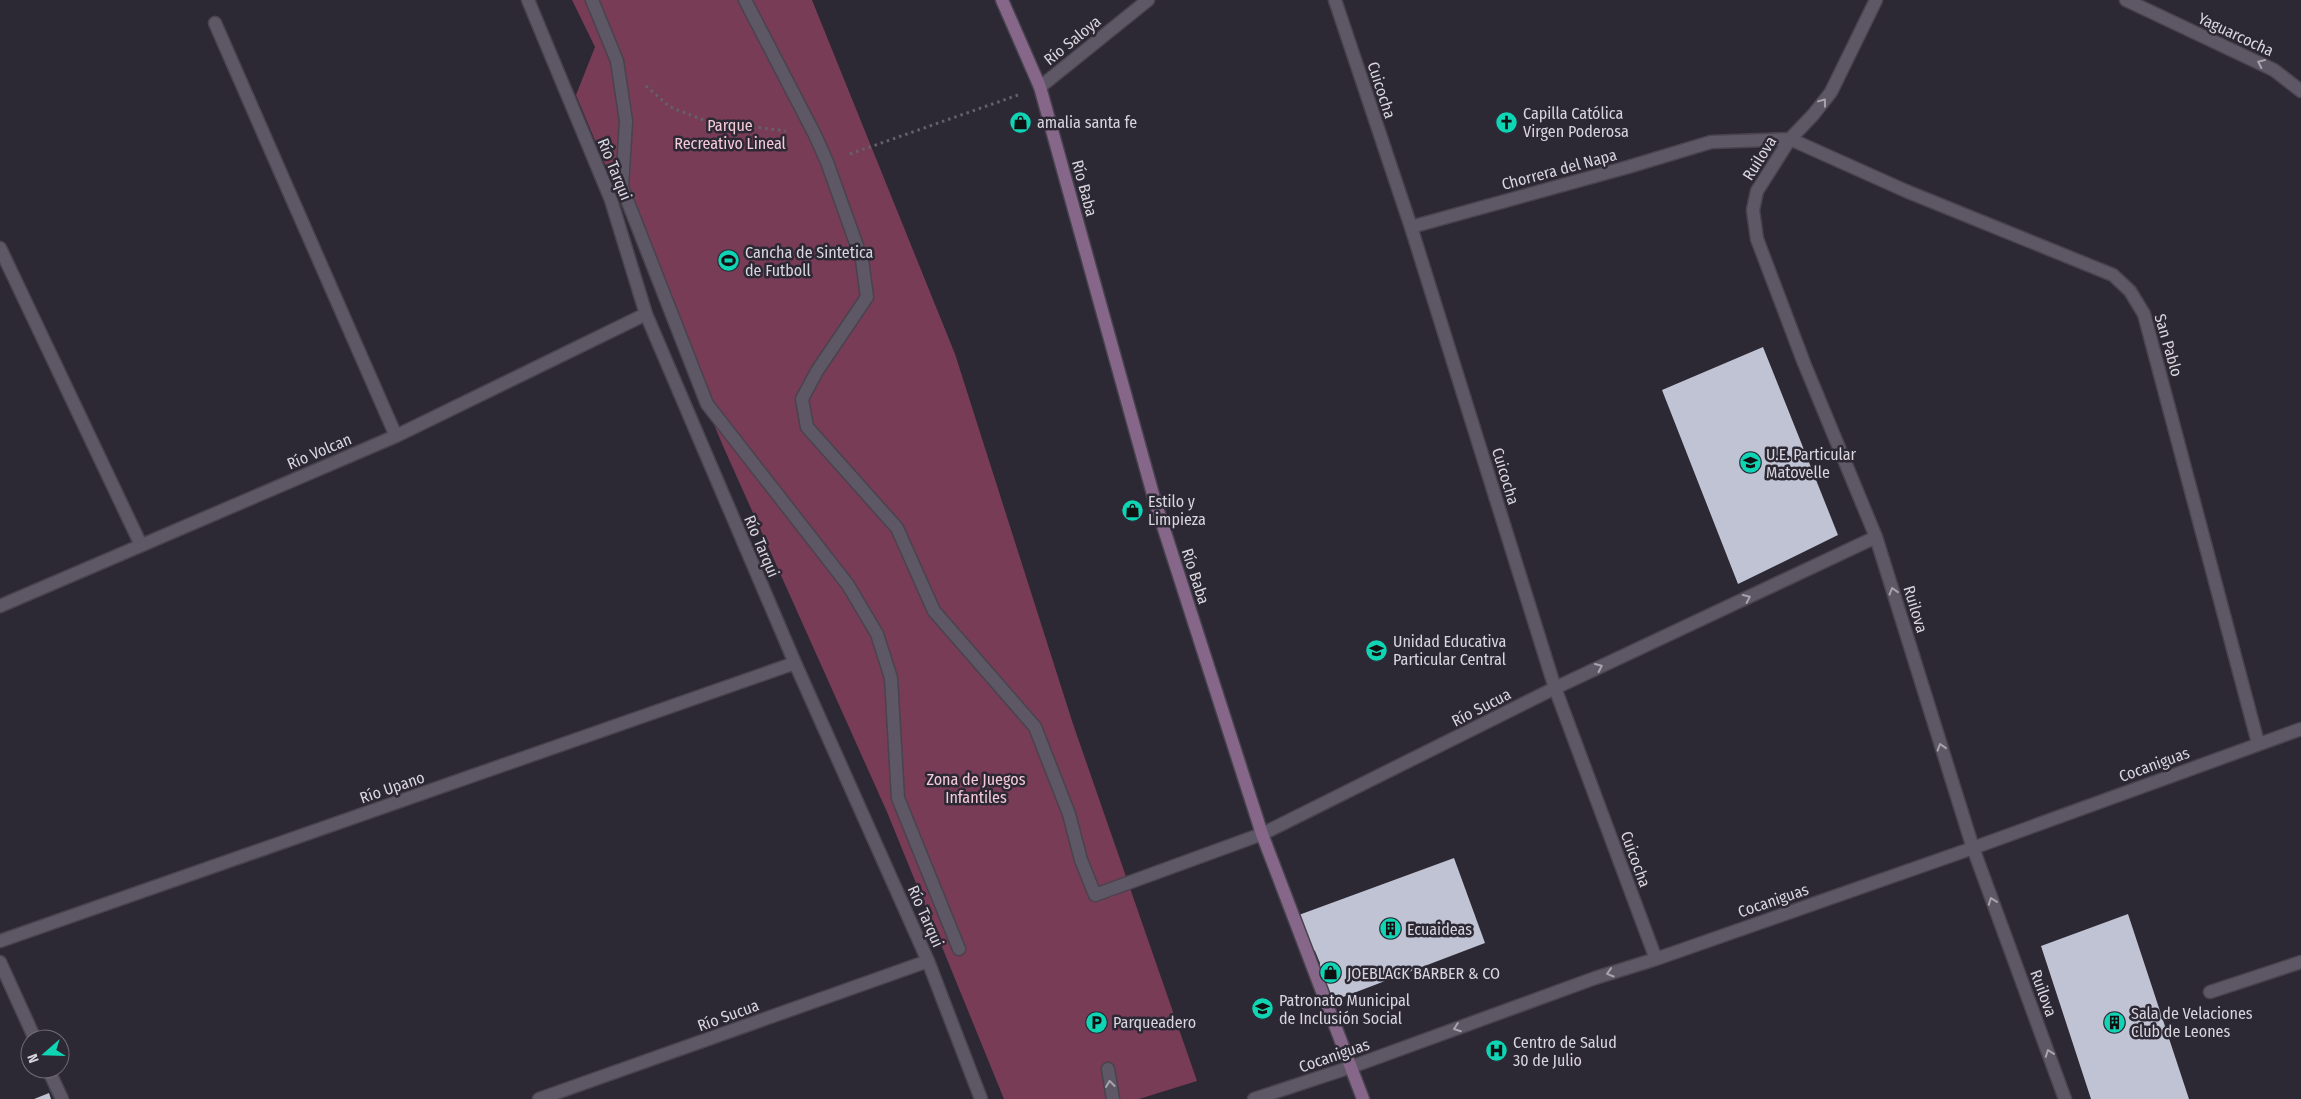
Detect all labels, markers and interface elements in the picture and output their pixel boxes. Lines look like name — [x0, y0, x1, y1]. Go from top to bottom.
street label: Yaguarcocha — [2195, 9, 2277, 60]
street label: Río Saloya — [1040, 12, 1105, 69]
street label: Cuicocha — [1363, 59, 1400, 121]
one-way arrow — [2257, 59, 2266, 70]
one-way arrow — [1817, 99, 1825, 108]
place label: Capilla Católica Virgen Poderosa — [1523, 104, 1629, 141]
shop icon: amalia santa fe — [1009, 110, 1033, 134]
church icon: Capilla Católica Virgen Poderosa — [1495, 110, 1519, 134]
place label: amalia santa fe — [1037, 113, 1137, 132]
park label: Parque Recreativo Lineal — [674, 116, 786, 153]
street label: Ruilova — [1739, 133, 1780, 184]
street label: Río Tarqui — [593, 135, 636, 203]
street label: Chorrera del Napa — [1500, 145, 1619, 194]
street label: Río Baba — [1068, 158, 1101, 219]
place label: Cancha de Sintetica de Futboll — [745, 243, 874, 280]
sports icon: Cancha de Sintetica de Futboll — [717, 249, 741, 273]
street label: San Pablo — [2151, 312, 2187, 379]
street label: Río Volcan — [284, 429, 354, 474]
street label: Cuicocha — [1488, 445, 1523, 507]
place label: U.E. Particular Matovelle — [1766, 445, 1857, 482]
school or university icon: U.E. Particular Matovelle — [1738, 451, 1762, 475]
place label: Estilo y Limpieza — [1148, 492, 1206, 529]
shop icon: Estilo y Limpieza — [1120, 498, 1144, 522]
street label: Río Tarqui — [740, 512, 783, 580]
street label: Río Baba — [1178, 546, 1214, 607]
street label: Ruilova — [1899, 583, 1932, 635]
one-way arrow — [1889, 588, 1899, 596]
one-way arrow — [1741, 595, 1750, 605]
place label: Unidad Educativa Particular Central — [1393, 632, 1506, 669]
school or university icon: Unidad Educativa Particular Central — [1365, 638, 1389, 662]
one-way arrow — [1594, 663, 1603, 673]
street label: Río Sucua — [1448, 684, 1514, 730]
one-way arrow — [1937, 743, 1947, 751]
street label: Cocaniguas — [2116, 743, 2192, 786]
street label: Río Upano — [357, 768, 427, 807]
park label: Zona de Juegos Infantiles — [926, 770, 1026, 807]
street label: Cuicocha — [1617, 829, 1654, 890]
street label: Cocaniguas — [1735, 879, 1811, 921]
street label: Río Tarqui — [904, 882, 948, 950]
one-way arrow — [1988, 897, 1998, 906]
building icon: Ecuaideas — [1379, 917, 1403, 941]
place label: Ecuaideas — [1407, 920, 1472, 939]
shop icon: JOEBLACK BARBER & CO — [1319, 961, 1343, 985]
place label: JOEBLACK BARBER & CO — [1347, 964, 1500, 983]
street label: Ruilova — [2026, 967, 2061, 1019]
one-way arrow — [1606, 968, 1614, 978]
place label: Patronato Municipal de Inclusión Social — [1279, 991, 1410, 1028]
street label: Río Sucua — [695, 996, 762, 1035]
school or university icon: Patronato Municipal de Inclusión Social — [1251, 997, 1275, 1021]
place label: Sala de Velaciones Club de Leones — [2131, 1004, 2253, 1041]
parking icon: Parqueadero — [1085, 1010, 1109, 1034]
building icon: Sala de Velaciones Club de Leones — [2103, 1010, 2127, 1034]
place label: Parqueadero — [1113, 1013, 1196, 1032]
one-way arrow — [1453, 1022, 1462, 1032]
north arrow — [20, 1029, 70, 1079]
place label: Centro de Salud 30 de Julio — [1513, 1033, 1617, 1070]
street label: Cocaniguas — [1296, 1034, 1372, 1076]
hospital icon: Centro de Salud 30 de Julio — [1485, 1039, 1509, 1063]
one-way arrow — [2045, 1049, 2055, 1058]
text: N — [24, 1051, 43, 1065]
one-way arrow — [1105, 1080, 1116, 1088]

